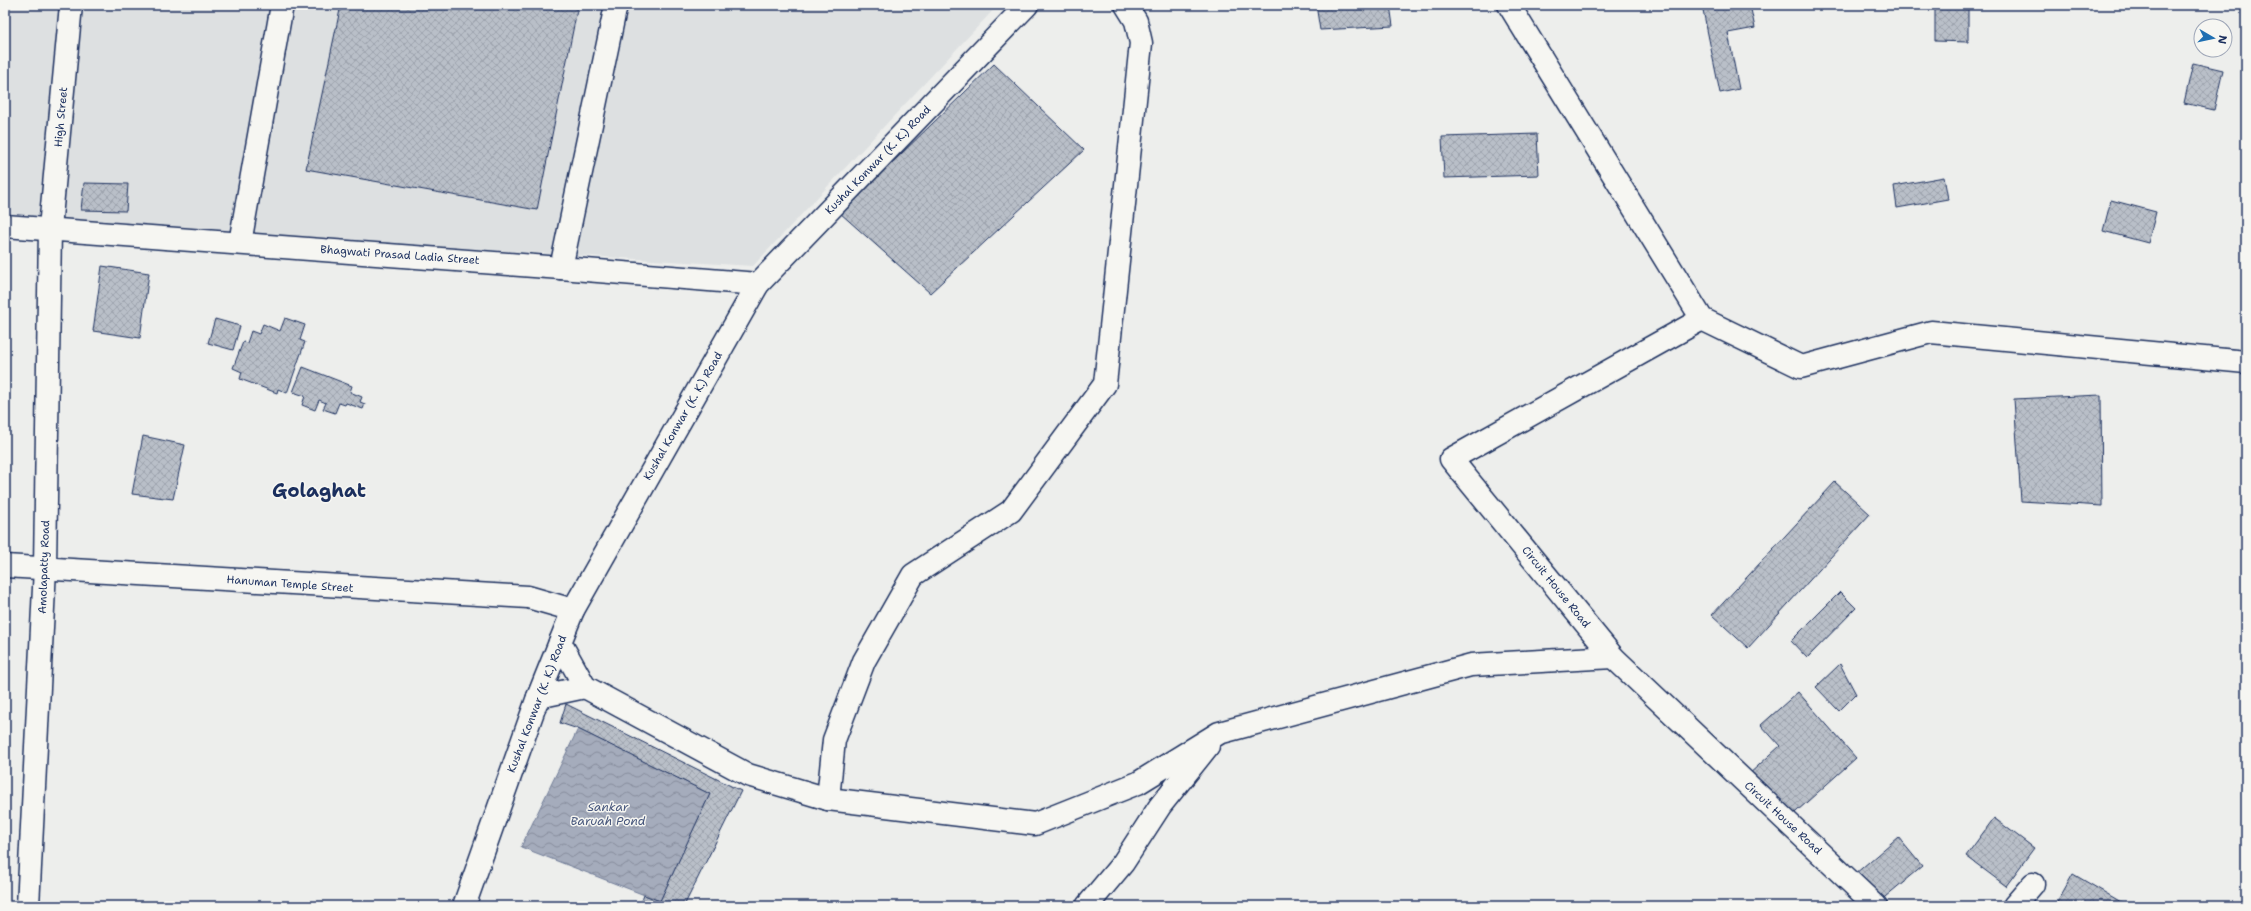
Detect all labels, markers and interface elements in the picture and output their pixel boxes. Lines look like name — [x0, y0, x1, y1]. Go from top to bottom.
north arrow — [2193, 18, 2233, 58]
text: N — [2214, 34, 2230, 45]
street label: High Street — [51, 86, 71, 148]
street label: Kushal Konwar (K. K.) Road — [822, 102, 934, 218]
street label: Bhagwati Prasad Ladia Street — [320, 242, 480, 268]
street label: Kushal Konwar (K. K.) Road — [640, 349, 726, 483]
district label: Golaghat — [272, 478, 366, 503]
street label: Amolapatty Road — [35, 520, 53, 614]
street label: Circuit House Road — [1518, 543, 1594, 631]
street label: Hanuman Temple Street — [226, 572, 354, 596]
street label: Kushal Konwar (K. K.) Road — [504, 633, 570, 775]
street label: Circuit House Road — [1741, 778, 1825, 858]
water label: Sankar Baruah Pond — [571, 799, 646, 829]

